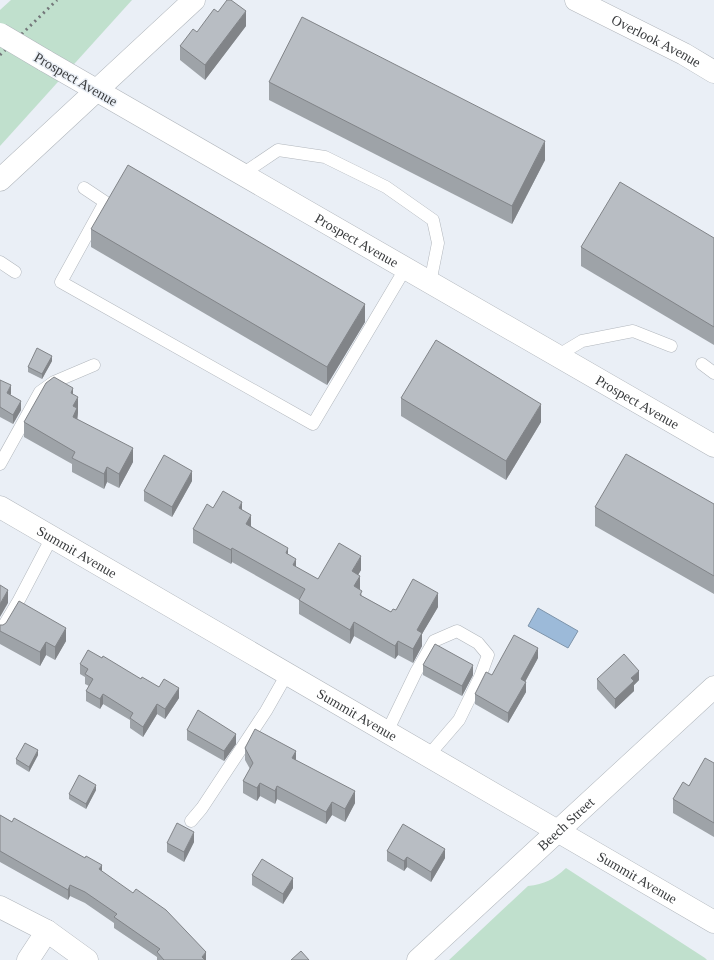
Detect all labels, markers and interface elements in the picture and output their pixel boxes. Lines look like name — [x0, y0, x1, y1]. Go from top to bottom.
street label: Overlook Avenue — [609, 12, 703, 70]
street label: Prospect Avenue — [32, 50, 120, 109]
street label: Prospect Avenue — [312, 211, 401, 270]
street label: Prospect Avenue — [593, 373, 682, 432]
street label: Summit Avenue — [34, 523, 119, 581]
street label: Summit Avenue — [314, 686, 399, 744]
street label: Beech Street — [535, 794, 597, 854]
street label: Summit Avenue — [594, 849, 679, 907]

